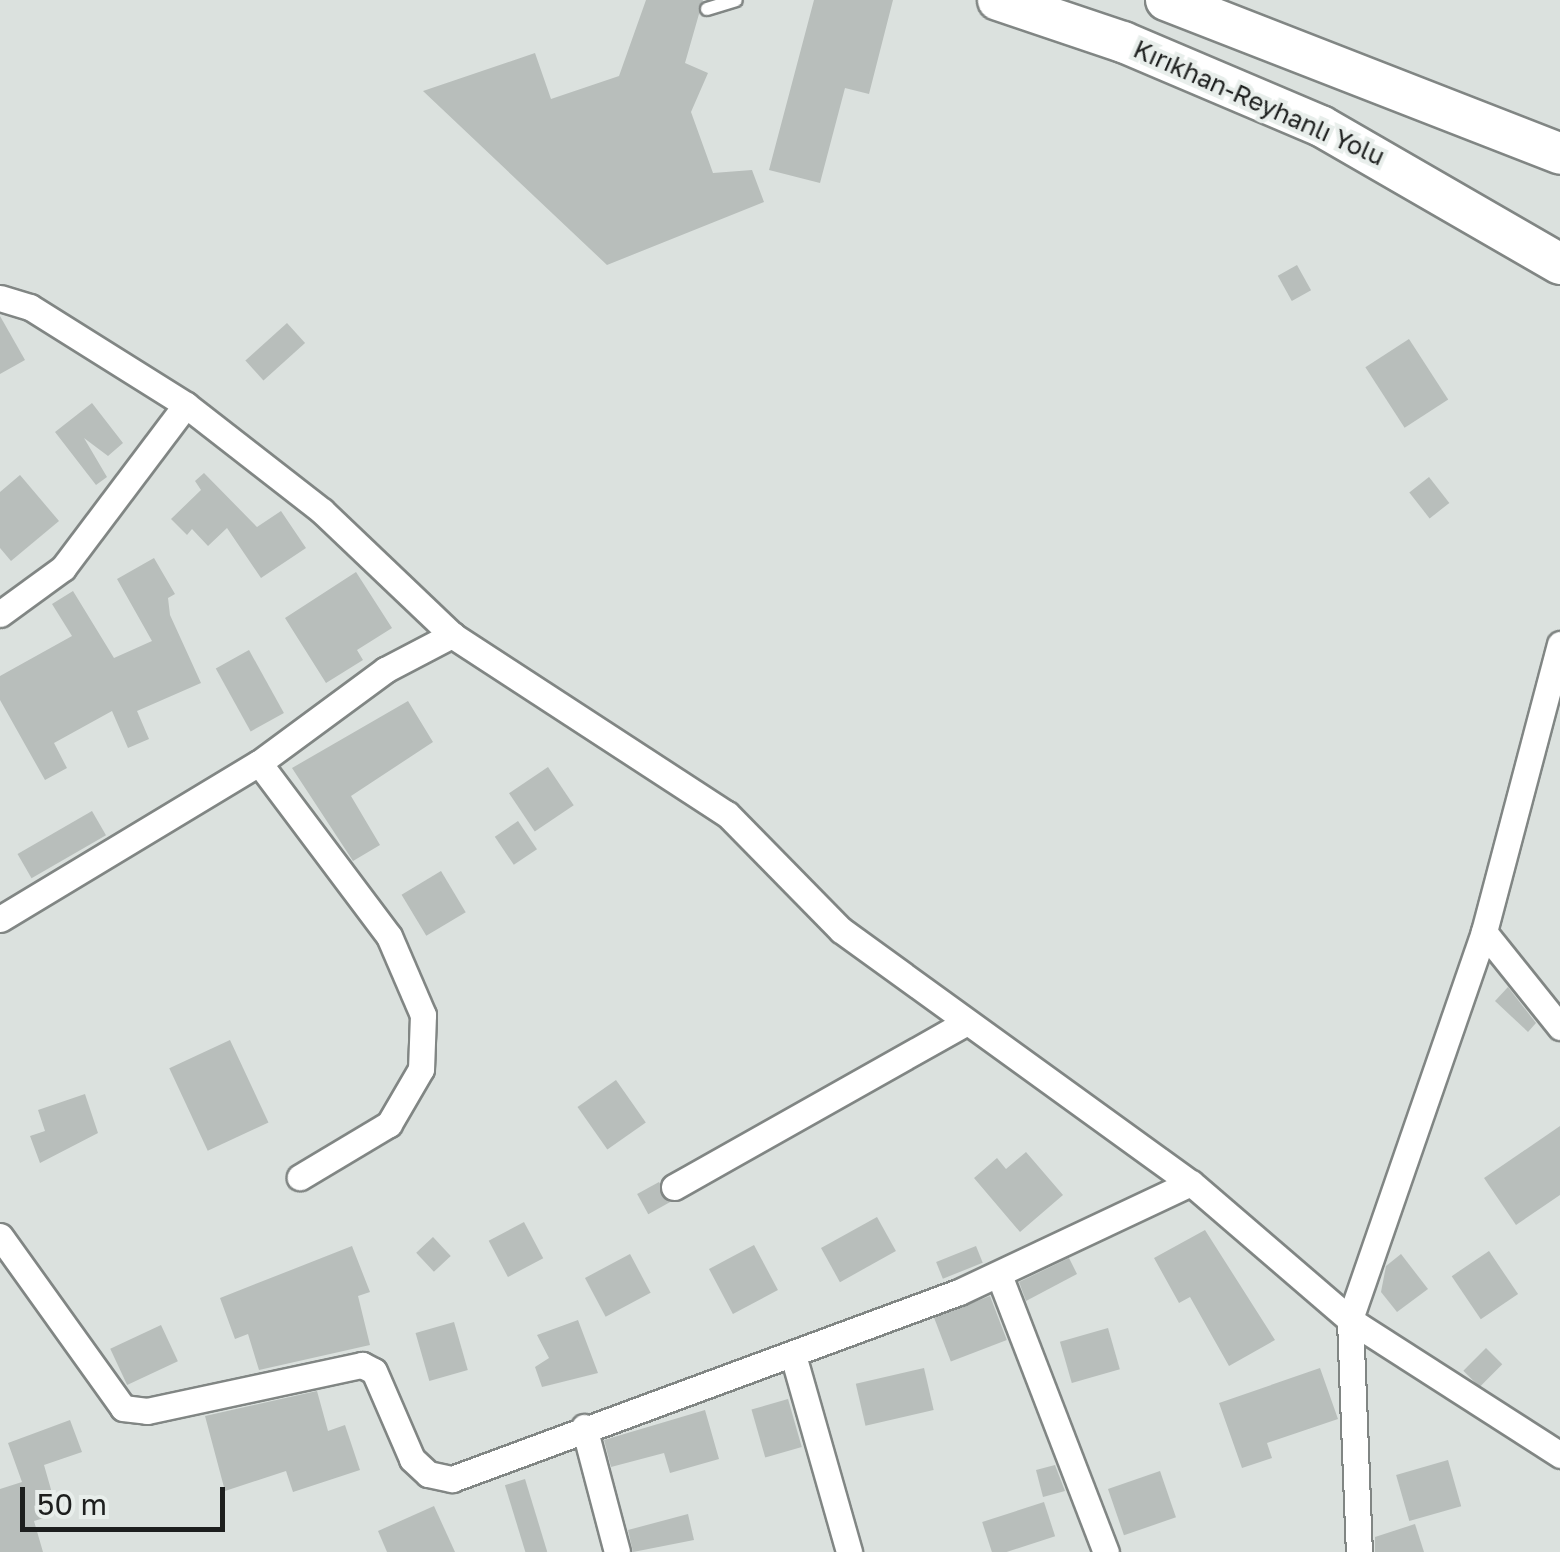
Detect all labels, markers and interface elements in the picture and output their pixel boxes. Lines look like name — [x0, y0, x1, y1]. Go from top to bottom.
street label: Kırıkhan-Reyhanlı Yolu — [1129, 34, 1389, 172]
scale bar — [25, 1467, 230, 1529]
text: 50 m — [37, 1486, 107, 1522]

